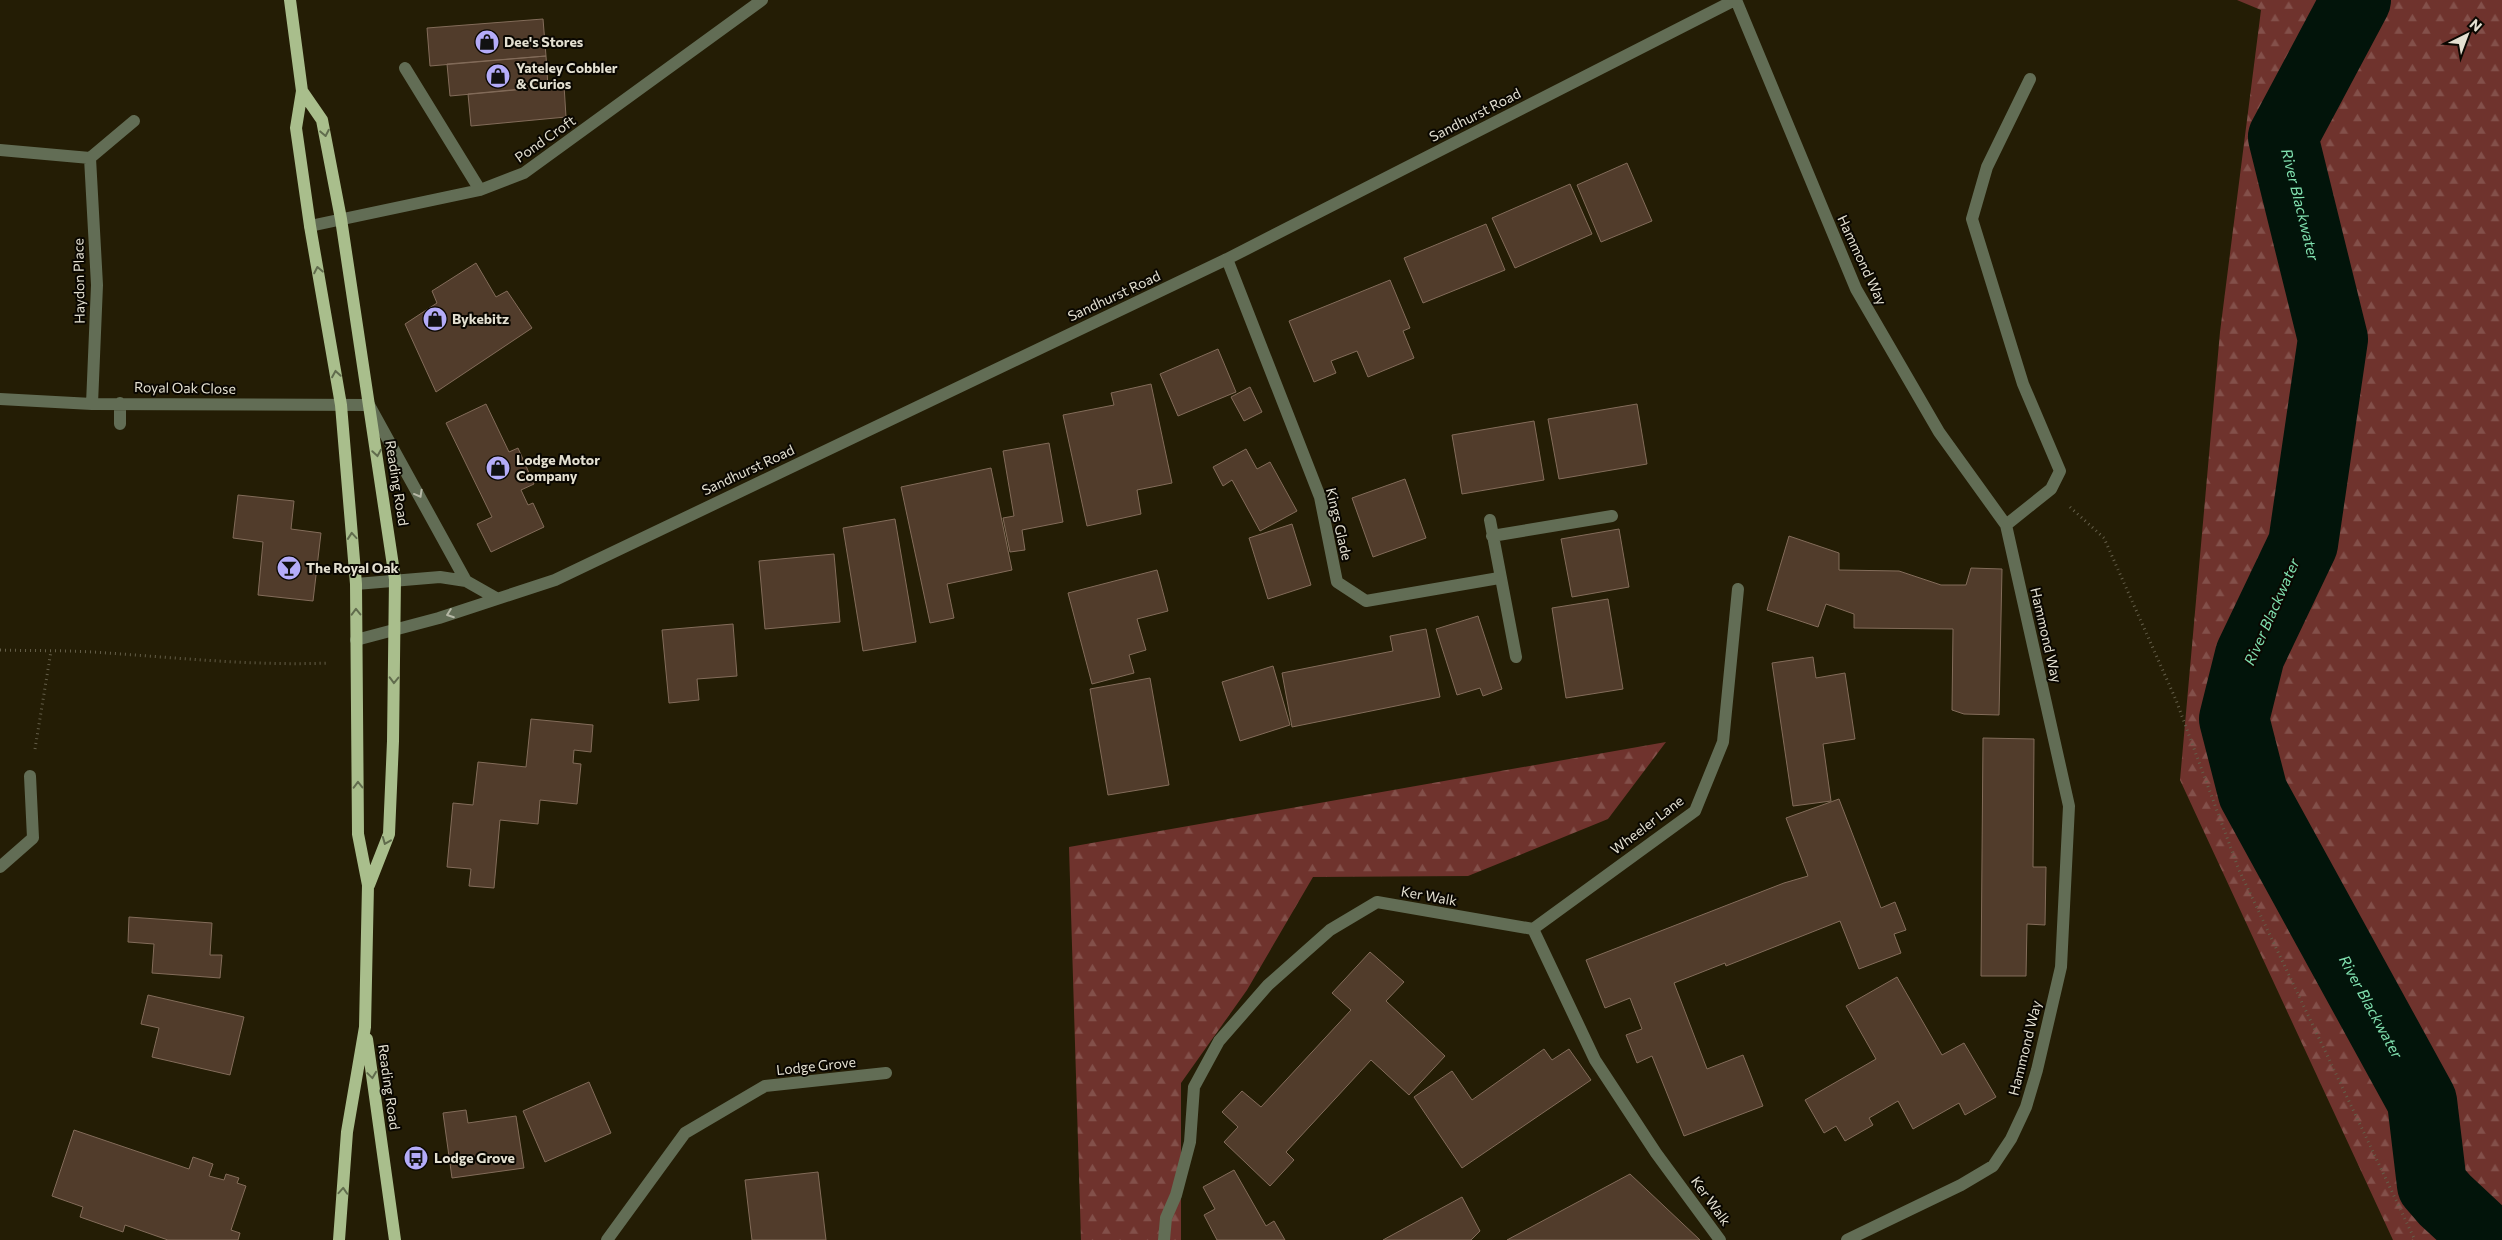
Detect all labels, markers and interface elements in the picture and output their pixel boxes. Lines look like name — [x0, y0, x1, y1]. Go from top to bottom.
north arrow — [2442, 10, 2492, 60]
text: N — [2466, 15, 2486, 35]
shop icon: Dee's Stores — [474, 29, 500, 55]
place label: Dee's Stores — [504, 33, 584, 50]
place label: Yateley Cobbler & Curios — [516, 59, 618, 92]
shop icon: Yateley Cobbler & Curios — [485, 63, 511, 89]
street label: Sandhurst Road — [1426, 84, 1523, 145]
street label: Pond Croft — [511, 111, 579, 166]
one-way arrow — [319, 129, 329, 138]
water label: River Blackwater — [2278, 147, 2324, 263]
street label: Hammond Way — [1834, 212, 1891, 307]
street label: Haydon Place — [69, 238, 88, 324]
one-way arrow — [313, 266, 324, 275]
street label: Sandhurst Road — [1065, 267, 1163, 324]
shop icon: Bykebitz — [422, 306, 448, 332]
place label: Bykebitz — [452, 310, 509, 327]
one-way arrow — [331, 370, 341, 379]
street label: Royal Oak Close — [134, 378, 236, 397]
street label: Reading Road — [382, 439, 413, 527]
street label: Sandhurst Road — [699, 441, 797, 498]
one-way arrow — [371, 450, 382, 458]
place label: Lodge Motor Company — [516, 451, 600, 484]
shop icon: Lodge Motor Company — [485, 455, 511, 481]
street label: Kings Glade — [1323, 486, 1356, 562]
one-way arrow — [412, 488, 422, 497]
one-way arrow — [347, 532, 358, 540]
bar icon: The Royal Oak — [276, 555, 302, 581]
water label: River Blackwater — [2240, 555, 2303, 668]
place label: The Royal Oak — [306, 559, 399, 576]
street label: Hammond Way — [2027, 586, 2066, 684]
one-way arrow — [351, 608, 361, 616]
one-way arrow — [446, 608, 455, 618]
one-way arrow — [389, 676, 399, 684]
one-way arrow — [353, 781, 363, 788]
street label: Wheeler Lane — [1607, 792, 1687, 858]
one-way arrow — [382, 837, 392, 845]
street label: Ker Walk — [1400, 882, 1459, 909]
water label: River Blackwater — [2336, 952, 2407, 1062]
street label: Hammond Way — [2004, 999, 2045, 1097]
street label: Reading Road — [375, 1043, 404, 1131]
street label: Lodge Grove — [775, 1053, 857, 1078]
one-way arrow — [366, 1071, 377, 1079]
bus stop icon: Lodge Grove — [403, 1145, 429, 1171]
place label: Lodge Grove — [434, 1149, 515, 1166]
street label: Ker Walk — [1688, 1173, 1735, 1229]
one-way arrow — [337, 1187, 348, 1195]

